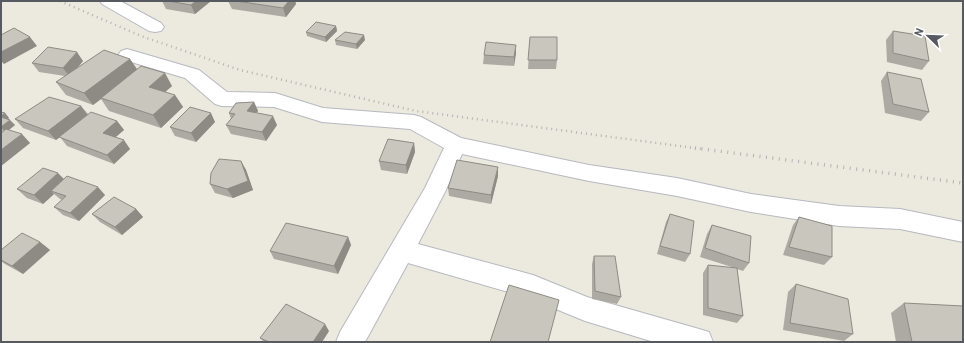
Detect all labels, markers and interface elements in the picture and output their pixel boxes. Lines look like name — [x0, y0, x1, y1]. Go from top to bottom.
north arrow — [908, 16, 948, 56]
text: N — [911, 26, 926, 38]

